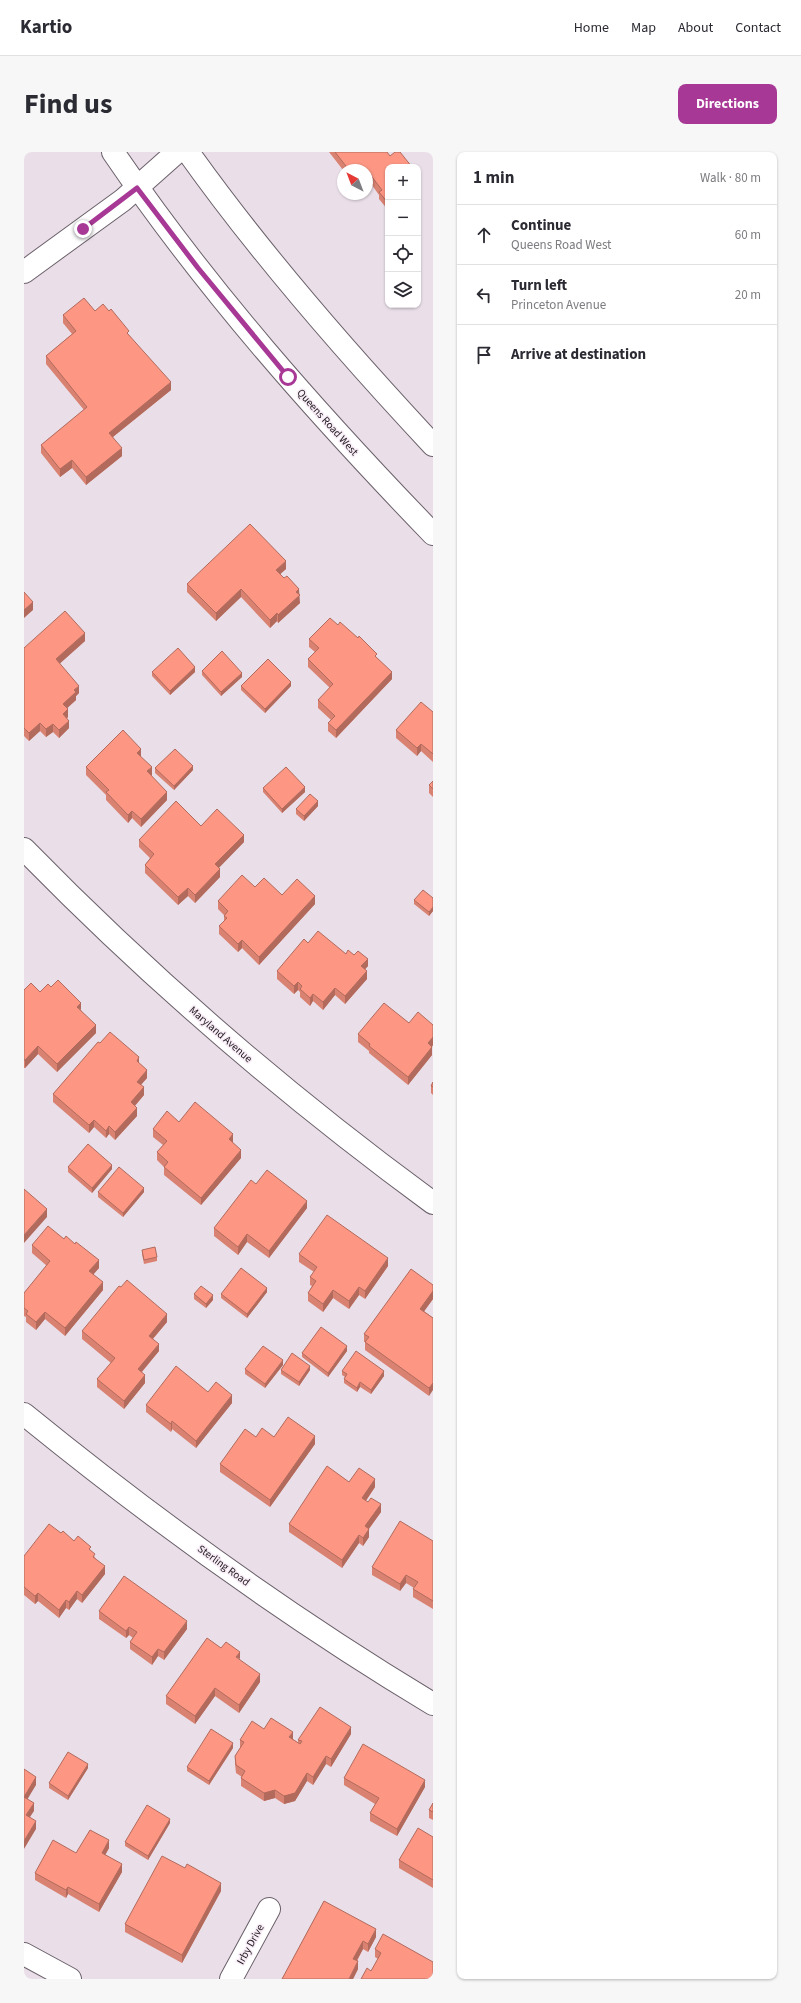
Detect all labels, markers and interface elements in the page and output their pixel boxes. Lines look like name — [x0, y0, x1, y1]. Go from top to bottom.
text: Kartio — [20, 14, 72, 41]
text: Home — [574, 18, 609, 38]
text: Map — [631, 18, 656, 38]
text: About — [678, 18, 713, 38]
text: Contact — [735, 18, 781, 38]
text: Find us — [24, 84, 112, 124]
button: Directions — [678, 84, 777, 124]
north arrow — [337, 164, 373, 200]
map controls — [385, 164, 421, 308]
button: + — [385, 164, 421, 200]
text: 1 min — [473, 166, 514, 190]
text: Walk · 80 m — [700, 169, 761, 187]
button: − — [385, 200, 421, 236]
text: Continue — [511, 215, 571, 236]
route end — [74, 220, 92, 238]
icon: ahead — [473, 224, 495, 246]
text: 60 m — [735, 226, 761, 244]
button: locate — [385, 236, 421, 272]
text: Queens Road West — [511, 236, 612, 254]
button: layers — [385, 272, 421, 308]
text: Turn left — [511, 275, 567, 296]
icon: left — [473, 284, 495, 306]
text: 20 m — [735, 286, 761, 304]
text: Princeton Avenue — [511, 296, 606, 314]
icon: arrive — [473, 344, 495, 366]
text: Arrive at destination — [511, 344, 646, 365]
route start — [279, 368, 297, 386]
street label: Queens Road West — [294, 386, 362, 459]
street label: Maryland Avenue — [186, 1003, 256, 1066]
street label: Sterling Road — [194, 1541, 253, 1590]
street label: Irby Drive — [233, 1921, 268, 1967]

